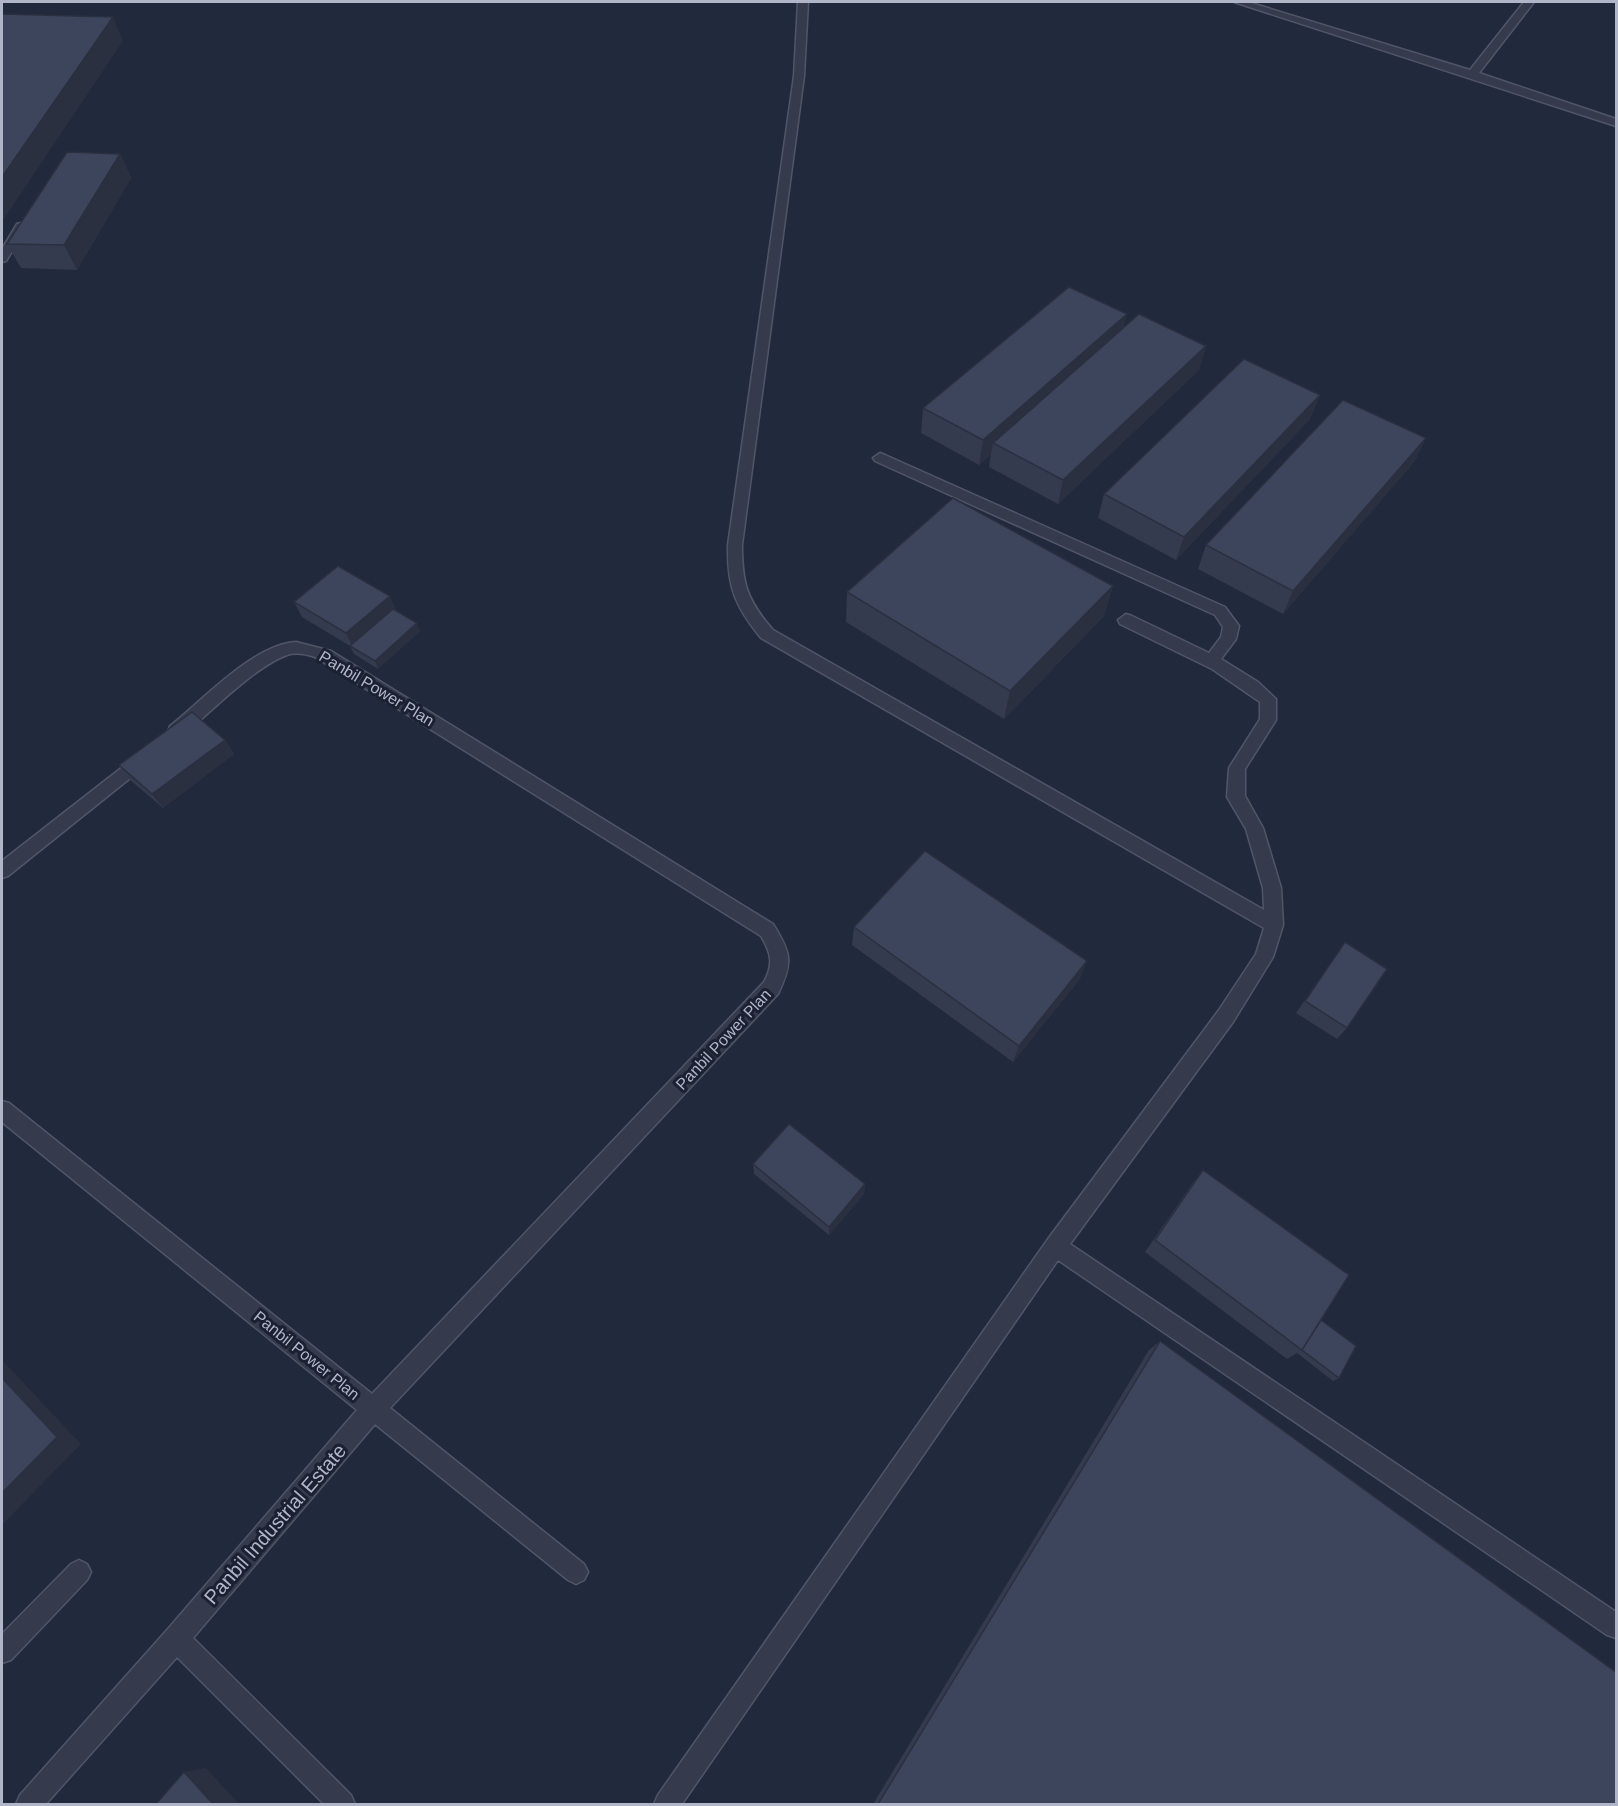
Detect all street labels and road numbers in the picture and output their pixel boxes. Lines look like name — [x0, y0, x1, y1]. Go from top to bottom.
street label: Panbil Power Plan — [316, 647, 437, 729]
street label: Panbil Power Plan — [673, 986, 774, 1093]
street label: Panbil Power Plan — [251, 1308, 363, 1403]
street label: Panbil Industrial Estate — [200, 1440, 350, 1608]

